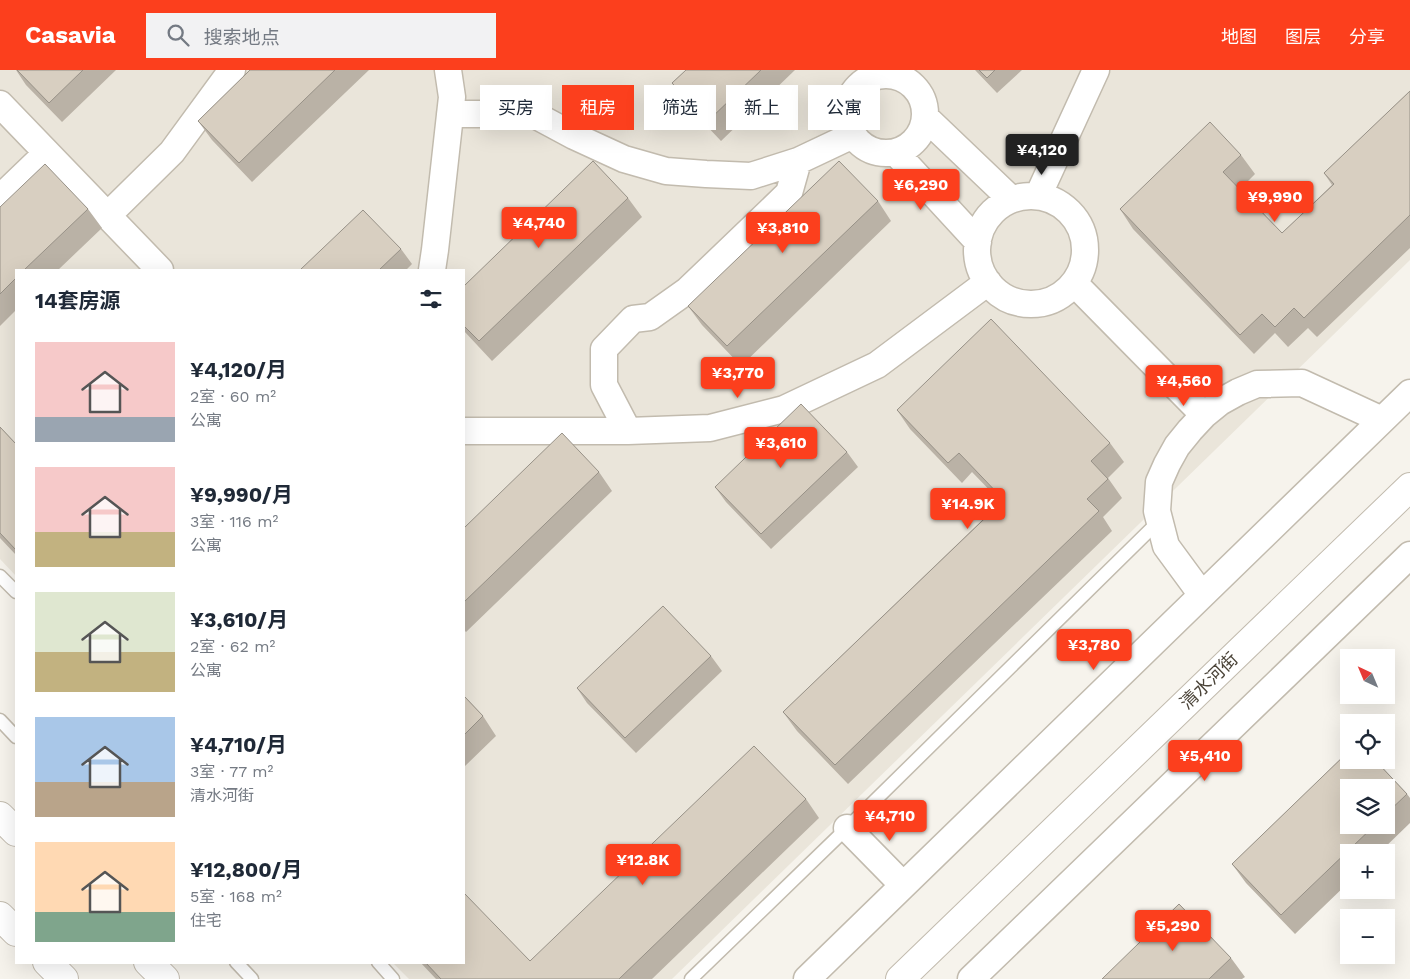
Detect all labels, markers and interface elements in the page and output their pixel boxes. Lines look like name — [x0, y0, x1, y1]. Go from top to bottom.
search box — [146, 13, 496, 58]
text: Casavia — [25, 21, 116, 49]
icon: search — [164, 21, 192, 49]
text: 搜索地点 — [204, 26, 280, 49]
text: 地图 — [1221, 26, 1257, 47]
text: 图层 — [1285, 26, 1321, 47]
text: 分享 — [1349, 26, 1385, 47]
chip: 买房 — [480, 85, 552, 130]
chip: 租房 — [562, 85, 634, 130]
chip: 筛选 — [644, 85, 716, 130]
chip: 新上 — [726, 85, 798, 130]
chip: 公寓 — [808, 85, 880, 130]
pin: ¥4,120 — [1001, 134, 1083, 176]
text: ¥4,120 — [1017, 140, 1067, 159]
pin: ¥6,290 — [880, 168, 962, 211]
text: ¥6,290 — [894, 175, 948, 194]
pin: ¥9,990 — [1234, 180, 1316, 223]
text: ¥9,990 — [1247, 187, 1303, 206]
pin: ¥4,740 — [498, 206, 580, 249]
pin: ¥3,810 — [742, 212, 824, 254]
text: ¥4,740 — [513, 213, 565, 232]
text: ¥3,810 — [757, 218, 809, 237]
icon: filters — [417, 285, 445, 313]
text: 14套房源 — [35, 288, 121, 313]
pin: ¥3,770 — [697, 356, 779, 399]
text: ¥4,120/月 — [190, 357, 287, 382]
icon: home — [75, 362, 135, 422]
text: ¥3,770 — [712, 363, 764, 382]
pin: ¥4,560 — [1143, 364, 1225, 407]
text: ¥4,560 — [1156, 371, 1212, 390]
text: 2室 · 60 m² — [190, 387, 276, 406]
text: 公寓 — [190, 411, 222, 430]
pin: ¥3,610 — [740, 426, 822, 469]
text: ¥3,610 — [755, 433, 807, 452]
text: ¥9,990/月 — [190, 482, 293, 507]
icon: home — [75, 487, 135, 547]
pin: ¥14.9K — [927, 488, 1009, 530]
text: ¥14.9K — [941, 494, 995, 513]
text: 3室 · 116 m² — [190, 512, 278, 531]
text: 公寓 — [190, 536, 222, 555]
text: ¥3,610/月 — [190, 607, 288, 632]
icon: home — [75, 612, 135, 672]
pin: ¥3,780 — [1053, 628, 1135, 671]
text: ¥3,780 — [1068, 635, 1120, 654]
text: 2室 · 62 m² — [190, 637, 275, 656]
street label: 清水河街 — [1175, 648, 1242, 713]
north arrow — [1340, 649, 1395, 704]
map controls — [1340, 649, 1395, 964]
text: 公寓 — [190, 661, 222, 680]
button: locate — [1340, 714, 1395, 769]
text: ¥4,710/月 — [190, 732, 287, 757]
icon: home — [75, 737, 135, 797]
pin: ¥5,410 — [1164, 740, 1246, 782]
text: ¥5,410 — [1179, 746, 1231, 765]
text: 3室 · 77 m² — [190, 762, 273, 781]
button: layers — [1340, 779, 1395, 834]
text: 清水河街 — [190, 786, 254, 805]
pin: ¥4,710 — [849, 800, 931, 842]
text: ¥4,710 — [865, 806, 915, 825]
pin: ¥12.8K — [602, 844, 684, 886]
button: + — [1340, 844, 1395, 899]
text: ¥12.8K — [617, 850, 669, 869]
text: ¥12,800/月 — [190, 857, 302, 882]
icon: home — [75, 862, 135, 922]
text: 5室 · 168 m² — [190, 887, 282, 906]
button: − — [1340, 909, 1395, 964]
pin: ¥5,290 — [1132, 910, 1214, 952]
text: 住宅 — [190, 911, 222, 930]
text: ¥5,290 — [1146, 916, 1200, 935]

